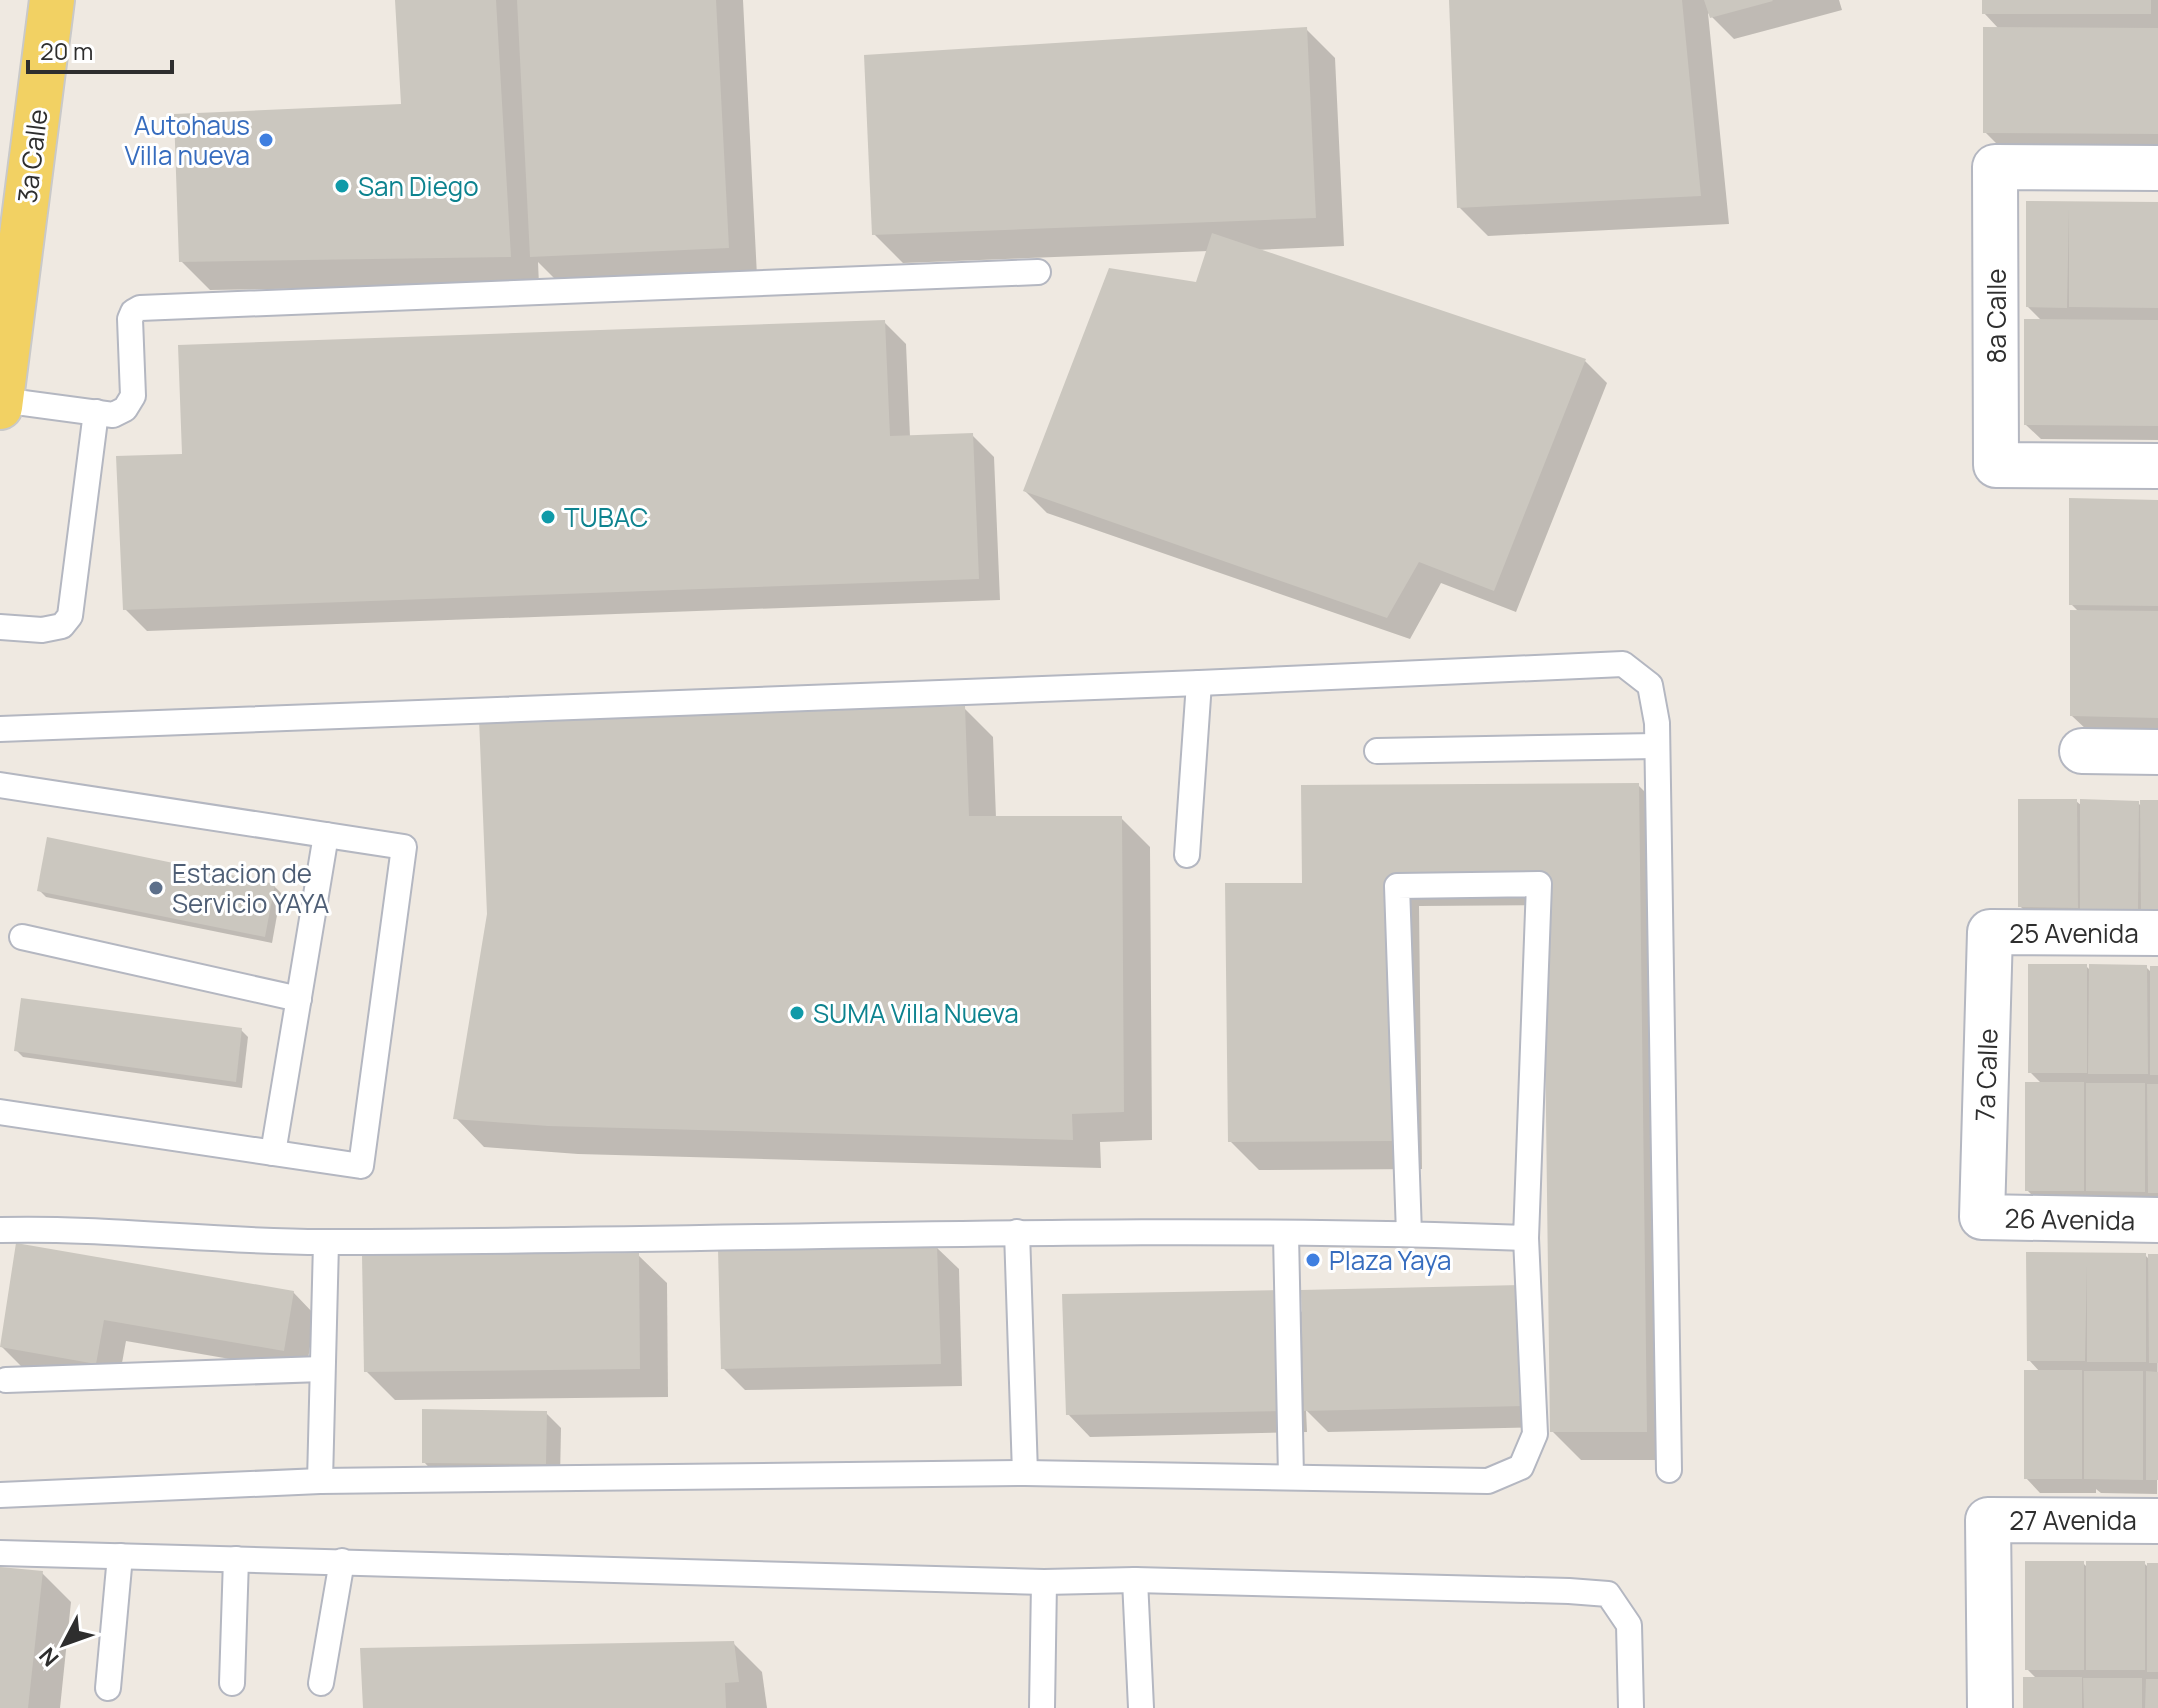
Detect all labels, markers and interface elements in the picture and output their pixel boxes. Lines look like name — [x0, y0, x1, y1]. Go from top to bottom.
scale bar — [28, 24, 172, 74]
text: 20 m — [40, 34, 93, 67]
street label: 3a Calle — [8, 107, 56, 205]
place label: Autohaus Villa nueva — [125, 107, 250, 173]
marker: Autohaus Villa nueva — [257, 131, 275, 149]
place label: San Diego — [358, 168, 479, 204]
marker: San Diego — [333, 177, 351, 195]
street label: 8a Calle — [1978, 268, 2014, 364]
place label: TUBAC — [564, 499, 648, 535]
marker: TUBAC — [539, 508, 557, 526]
place label: Estacion de Servicio YAYA — [172, 855, 329, 921]
marker: Estacion de Servicio YAYA — [147, 879, 165, 897]
street label: 25 Avenida — [2009, 915, 2139, 951]
place label: SUMA Villa Nueva — [813, 995, 1019, 1031]
marker: SUMA Villa Nueva — [788, 1004, 806, 1022]
street label: 7a Calle — [1966, 1028, 2006, 1122]
street label: 26 Avenida — [2004, 1200, 2136, 1238]
place label: Plaza Yaya — [1329, 1242, 1452, 1278]
marker: Plaza Yaya — [1304, 1251, 1322, 1269]
street label: 27 Avenida — [2009, 1502, 2137, 1538]
north arrow — [24, 1604, 104, 1684]
text: N — [32, 1641, 65, 1673]

